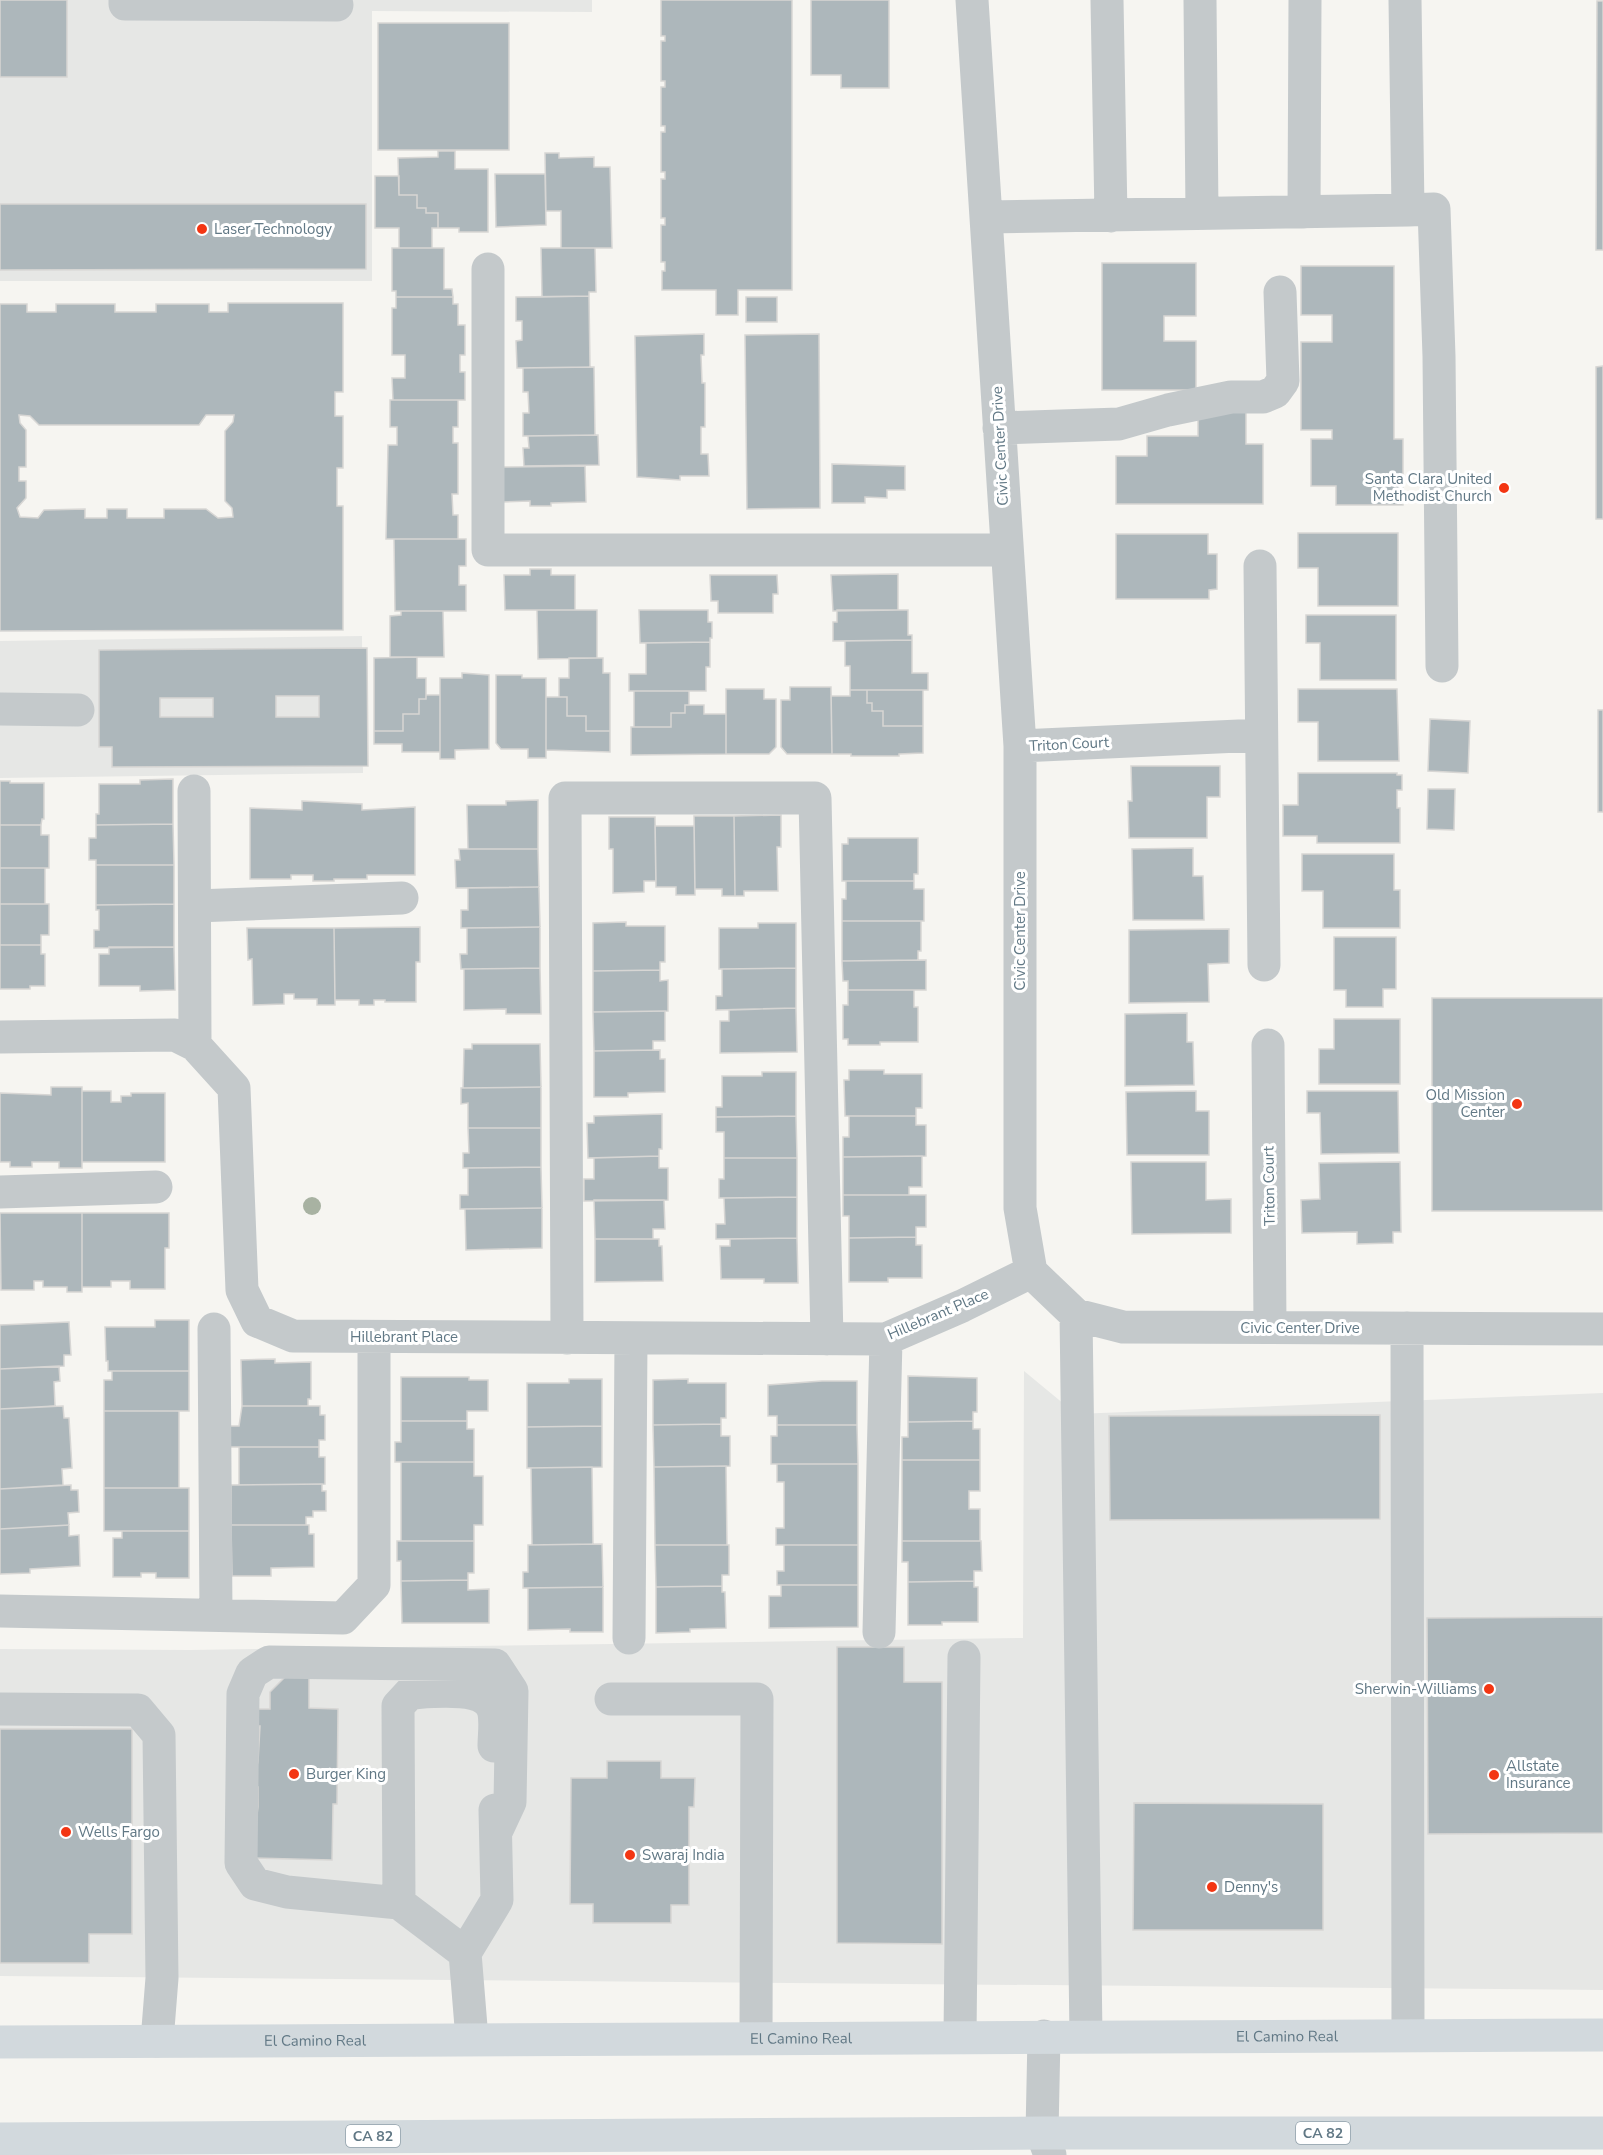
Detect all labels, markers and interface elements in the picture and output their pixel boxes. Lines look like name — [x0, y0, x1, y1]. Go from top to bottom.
place label: Laser Technology — [214, 219, 332, 239]
marker: Laser Technology — [195, 222, 209, 236]
street label: Civic Center Drive — [987, 386, 1013, 506]
place label: Santa Clara United Methodist Church — [1365, 469, 1492, 506]
marker: Santa Clara United Methodist Church — [1497, 481, 1511, 495]
street label: Triton Court — [1029, 732, 1110, 756]
street label: Civic Center Drive — [1010, 871, 1030, 991]
place label: Old Mission Center — [1425, 1085, 1506, 1122]
marker: Old Mission Center — [1510, 1097, 1524, 1111]
street label: Triton Court — [1258, 1145, 1280, 1226]
street label: Hillebrant Place — [884, 1284, 992, 1344]
street label: Civic Center Drive — [1240, 1318, 1360, 1338]
street label: Hillebrant Place — [350, 1327, 458, 1347]
place label: Sherwin-Williams — [1355, 1679, 1477, 1699]
marker: Sherwin-Williams — [1482, 1682, 1496, 1696]
place label: Allstate Insurance — [1506, 1756, 1571, 1793]
place label: Burger King — [306, 1764, 386, 1784]
marker: Burger King — [287, 1767, 301, 1781]
marker: Allstate Insurance — [1487, 1768, 1501, 1782]
place label: Wells Fargo — [78, 1822, 160, 1842]
marker: Wells Fargo — [59, 1825, 73, 1839]
place label: Swaraj India — [642, 1845, 725, 1865]
marker: Swaraj India — [623, 1848, 637, 1862]
place label: Denny's — [1224, 1877, 1278, 1897]
marker: Denny's — [1205, 1880, 1219, 1894]
street label: El Camino Real — [1236, 2026, 1339, 2047]
street label: El Camino Real — [750, 2028, 853, 2049]
street label: El Camino Real — [264, 2030, 367, 2051]
road number: CA 82 — [1296, 2122, 1350, 2144]
road number: CA 82 — [346, 2125, 400, 2147]

